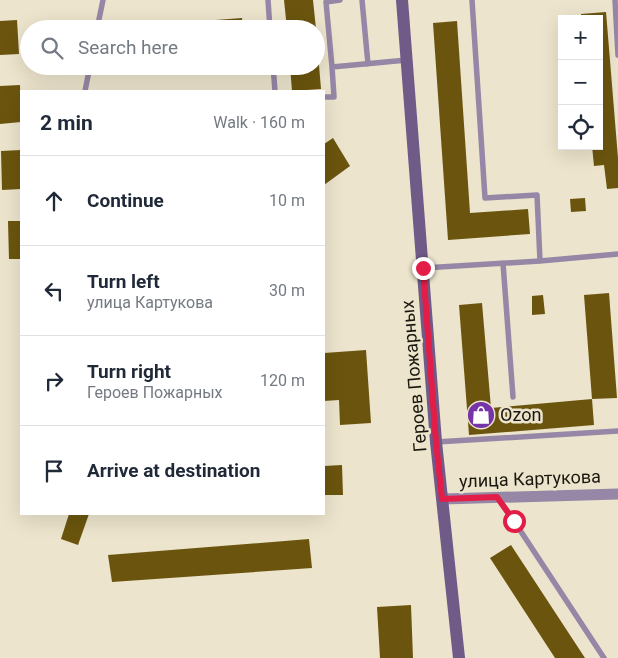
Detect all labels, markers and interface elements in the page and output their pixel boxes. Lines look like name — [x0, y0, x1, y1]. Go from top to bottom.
map controls — [558, 15, 603, 150]
button: + — [558, 15, 603, 60]
search box — [20, 20, 325, 75]
icon: search — [38, 34, 66, 62]
text: Search here — [78, 36, 178, 59]
button: − — [558, 60, 603, 105]
button: locate — [558, 105, 603, 150]
text: 2 min — [40, 111, 93, 135]
text: Walk · 160 m — [213, 113, 305, 132]
icon: ahead — [40, 187, 68, 215]
text: Continue — [87, 189, 164, 212]
text: 10 m — [269, 191, 305, 210]
route end — [412, 257, 435, 280]
text: Turn left — [87, 270, 160, 293]
icon: left — [40, 277, 68, 305]
text: 30 m — [269, 281, 305, 300]
text: улица Картукова — [87, 293, 213, 312]
street label: Героев Пожарных — [396, 299, 431, 453]
text: Turn right — [87, 360, 171, 383]
icon: right — [40, 367, 68, 395]
text: 120 m — [260, 371, 305, 390]
text: Героев Пожарных — [87, 383, 223, 402]
shop icon: Ozon — [466, 400, 496, 430]
place label: Ozon — [500, 404, 541, 425]
icon: arrive — [40, 457, 68, 485]
text: Arrive at destination — [87, 459, 260, 482]
street label: улица Картукова — [459, 466, 601, 491]
route start — [503, 510, 526, 533]

